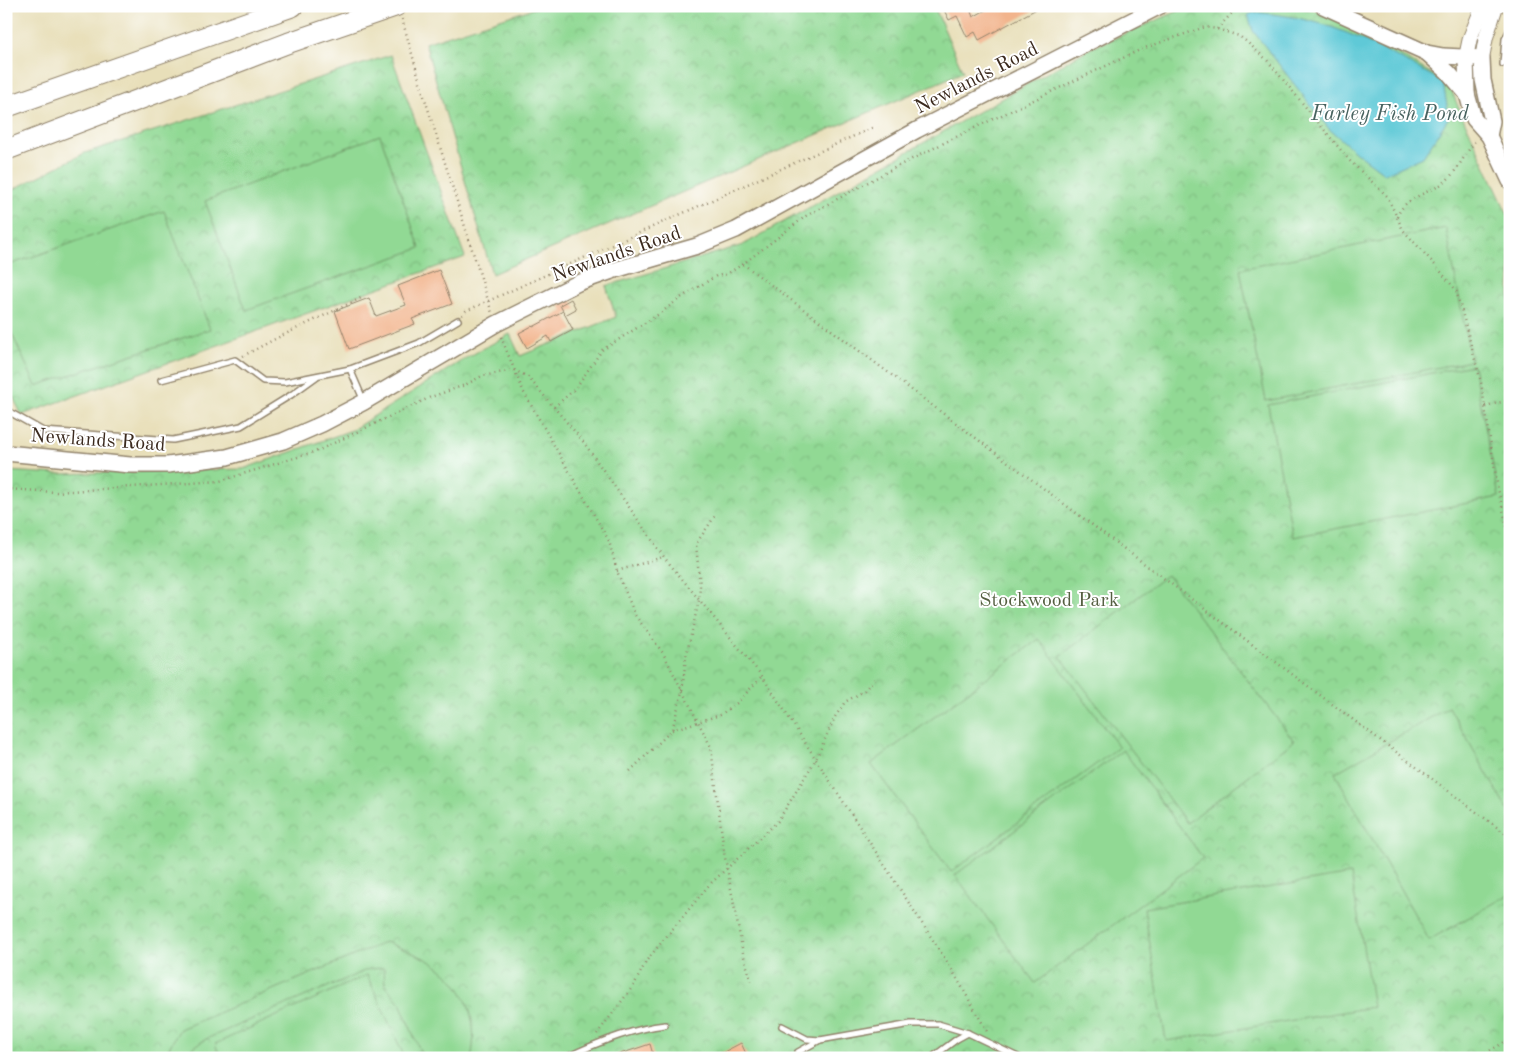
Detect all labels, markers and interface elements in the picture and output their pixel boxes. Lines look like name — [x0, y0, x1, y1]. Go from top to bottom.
street label: Newlands Road — [912, 39, 1042, 118]
water label: Farley Fish Pond — [1310, 104, 1470, 125]
street label: Newlands Road — [549, 223, 684, 286]
street label: Newlands Road — [30, 426, 166, 456]
park label: Stockwood Park — [979, 591, 1119, 611]

